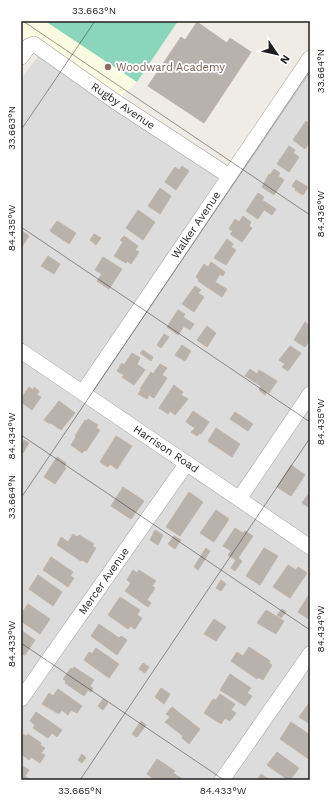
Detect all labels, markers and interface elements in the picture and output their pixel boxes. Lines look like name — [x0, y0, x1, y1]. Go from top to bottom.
text: 33.663°N — [72, 5, 116, 16]
north arrow — [257, 34, 297, 74]
text: 33.664°N — [315, 49, 326, 93]
text: N — [277, 52, 293, 66]
place label: Woodward Academy — [116, 61, 225, 74]
marker: Woodward Academy — [103, 62, 113, 72]
street label: Rugby Avenue — [89, 80, 157, 132]
text: 33.663°N — [6, 106, 17, 150]
street label: Walker Avenue — [169, 189, 223, 261]
text: 84.436°W — [315, 190, 326, 237]
text: 84.435°W — [6, 204, 17, 251]
text: 84.435°W — [315, 398, 326, 445]
text: 84.434°W — [6, 412, 17, 459]
street label: Harrison Road — [131, 422, 201, 476]
text: 33.664°N — [6, 475, 17, 519]
street label: Mercer Avenue — [76, 545, 132, 617]
text: 84.434°W — [315, 605, 326, 652]
text: 84.433°W — [6, 620, 17, 667]
text: 33.665°N — [58, 785, 102, 796]
text: 84.433°W — [200, 785, 247, 796]

